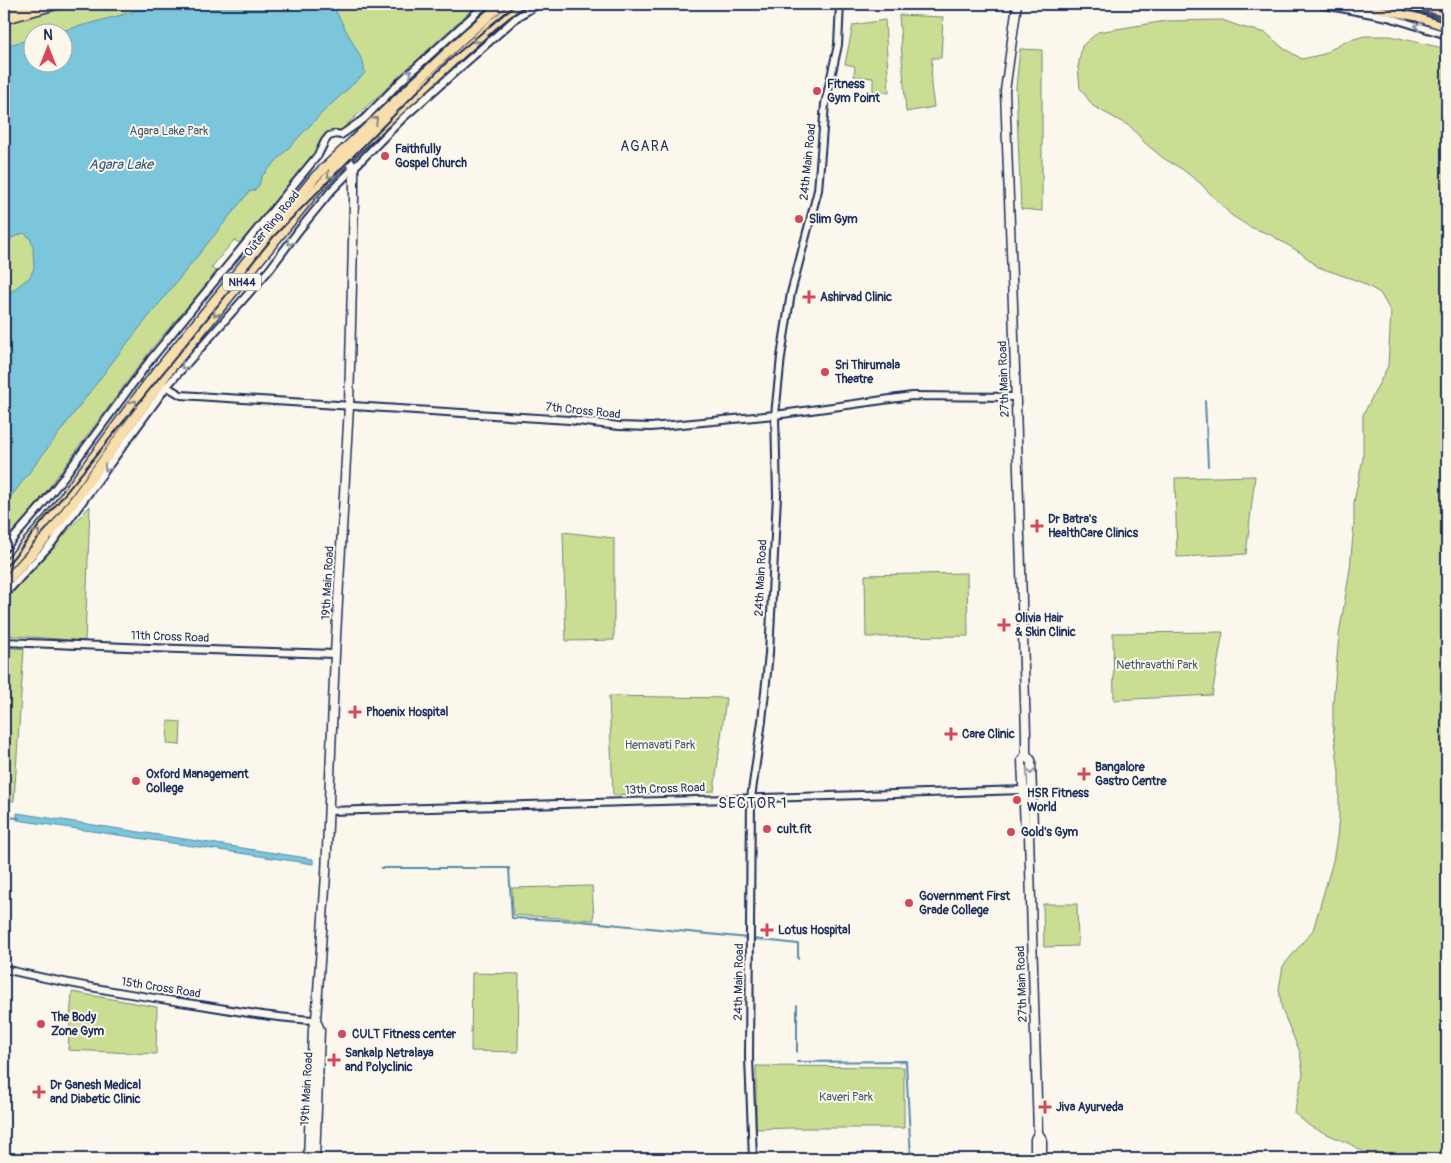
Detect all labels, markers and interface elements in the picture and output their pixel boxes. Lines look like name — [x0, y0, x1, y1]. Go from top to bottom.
north arrow — [22, 22, 72, 72]
one-way arrow — [1414, 22, 1422, 32]
text: N — [43, 27, 53, 44]
one-way arrow — [472, 34, 481, 43]
one-way arrow — [404, 70, 413, 79]
place label: Fitness Gym Point — [827, 77, 881, 106]
marker: Fitness Gym Point — [811, 85, 823, 97]
one-way arrow — [370, 117, 379, 126]
street label: 24th Main Road — [797, 123, 820, 201]
park label: Agara Lake Park — [130, 124, 208, 139]
district label: AGARA — [620, 138, 670, 155]
place label: Faithfully Gospel Church — [395, 142, 467, 171]
marker: Faithfully Gospel Church — [379, 150, 391, 162]
water label: Agara Lake — [89, 156, 155, 173]
one-way arrow — [327, 169, 336, 178]
street label: Outer Ring Road — [241, 188, 303, 260]
place label: Slim Gym — [809, 212, 858, 227]
marker: Slim Gym — [793, 213, 805, 225]
one-way arrow — [287, 236, 295, 245]
road number: NH44 — [223, 274, 261, 290]
marker: Ashirvad Clinic — [802, 290, 816, 304]
place label: Ashirvad Clinic — [820, 290, 892, 305]
one-way arrow — [213, 307, 221, 316]
street label: 27th Main Road — [995, 340, 1013, 418]
place label: Sri Thirumala Theatre — [834, 358, 901, 387]
one-way arrow — [181, 361, 190, 370]
marker: Sri Thirumala Theatre — [819, 366, 831, 378]
one-way arrow — [128, 399, 137, 409]
street label: 7th Cross Road — [545, 400, 621, 422]
one-way arrow — [104, 463, 113, 472]
place label: Dr Batra's HealthCare Clinics — [1048, 512, 1139, 541]
marker: Dr Batra's HealthCare Clinics — [1030, 519, 1044, 533]
one-way arrow — [31, 530, 39, 539]
street label: 24th Main Road — [751, 539, 771, 617]
street label: 19th Main Road — [319, 545, 337, 621]
place label: Olivia Hair & Skin Clinic — [1015, 611, 1076, 640]
marker: Olivia Hair & Skin Clinic — [997, 618, 1011, 632]
street label: 11th Cross Road — [130, 628, 210, 646]
park label: Nethravathi Park — [1116, 658, 1198, 673]
marker: Phoenix Hospital — [348, 705, 362, 719]
place label: Phoenix Hospital — [366, 705, 449, 720]
marker: Care Clinic — [944, 727, 958, 741]
place label: Care Clinic — [962, 727, 1015, 742]
park label: Hemavati Park — [625, 738, 695, 753]
place label: Bangalore Gastro Centre — [1095, 760, 1167, 789]
place label: Oxford Management College — [146, 767, 250, 796]
marker: Bangalore Gastro Centre — [1077, 767, 1091, 781]
one-way arrow — [1026, 768, 1036, 775]
marker: Oxford Management College — [130, 775, 142, 787]
street label: 13th Cross Road — [624, 780, 706, 798]
place label: HSR Fitness World — [1027, 786, 1089, 815]
district label: SECTOR 1 — [718, 794, 788, 813]
marker: HSR Fitness World — [1011, 794, 1023, 806]
place label: cult.fit — [776, 822, 812, 837]
marker: cult.fit — [761, 823, 773, 835]
place label: Gold's Gym — [1021, 825, 1079, 840]
marker: Gold's Gym — [1005, 826, 1017, 838]
place label: Government First Grade College — [919, 889, 1011, 918]
marker: Government First Grade College — [903, 897, 915, 909]
marker: Lotus Hospital — [760, 923, 774, 937]
place label: Lotus Hospital — [778, 923, 851, 938]
street label: 24th Main Road — [731, 943, 747, 1021]
street label: 27th Main Road — [1013, 945, 1031, 1023]
street label: 15th Cross Road — [120, 974, 202, 1002]
place label: The Body Zone Gym — [50, 1010, 104, 1039]
marker: The Body Zone Gym — [35, 1018, 47, 1030]
place label: CULT Fitness center — [352, 1027, 457, 1042]
marker: CULT Fitness center — [336, 1028, 348, 1040]
place label: Sankalp Netralaya and Polyclinic — [345, 1046, 434, 1075]
street label: 19th Main Road — [298, 1051, 316, 1127]
marker: Sankalp Netralaya and Polyclinic — [327, 1053, 341, 1067]
place label: Dr Ganesh Medical and Diabetic Clinic — [50, 1078, 141, 1107]
marker: Dr Ganesh Medical and Diabetic Clinic — [32, 1085, 46, 1099]
park label: Kaveri Park — [819, 1090, 873, 1105]
marker: Jiva Ayurveda — [1038, 1100, 1052, 1114]
place label: Jiva Ayurveda — [1056, 1100, 1124, 1115]

